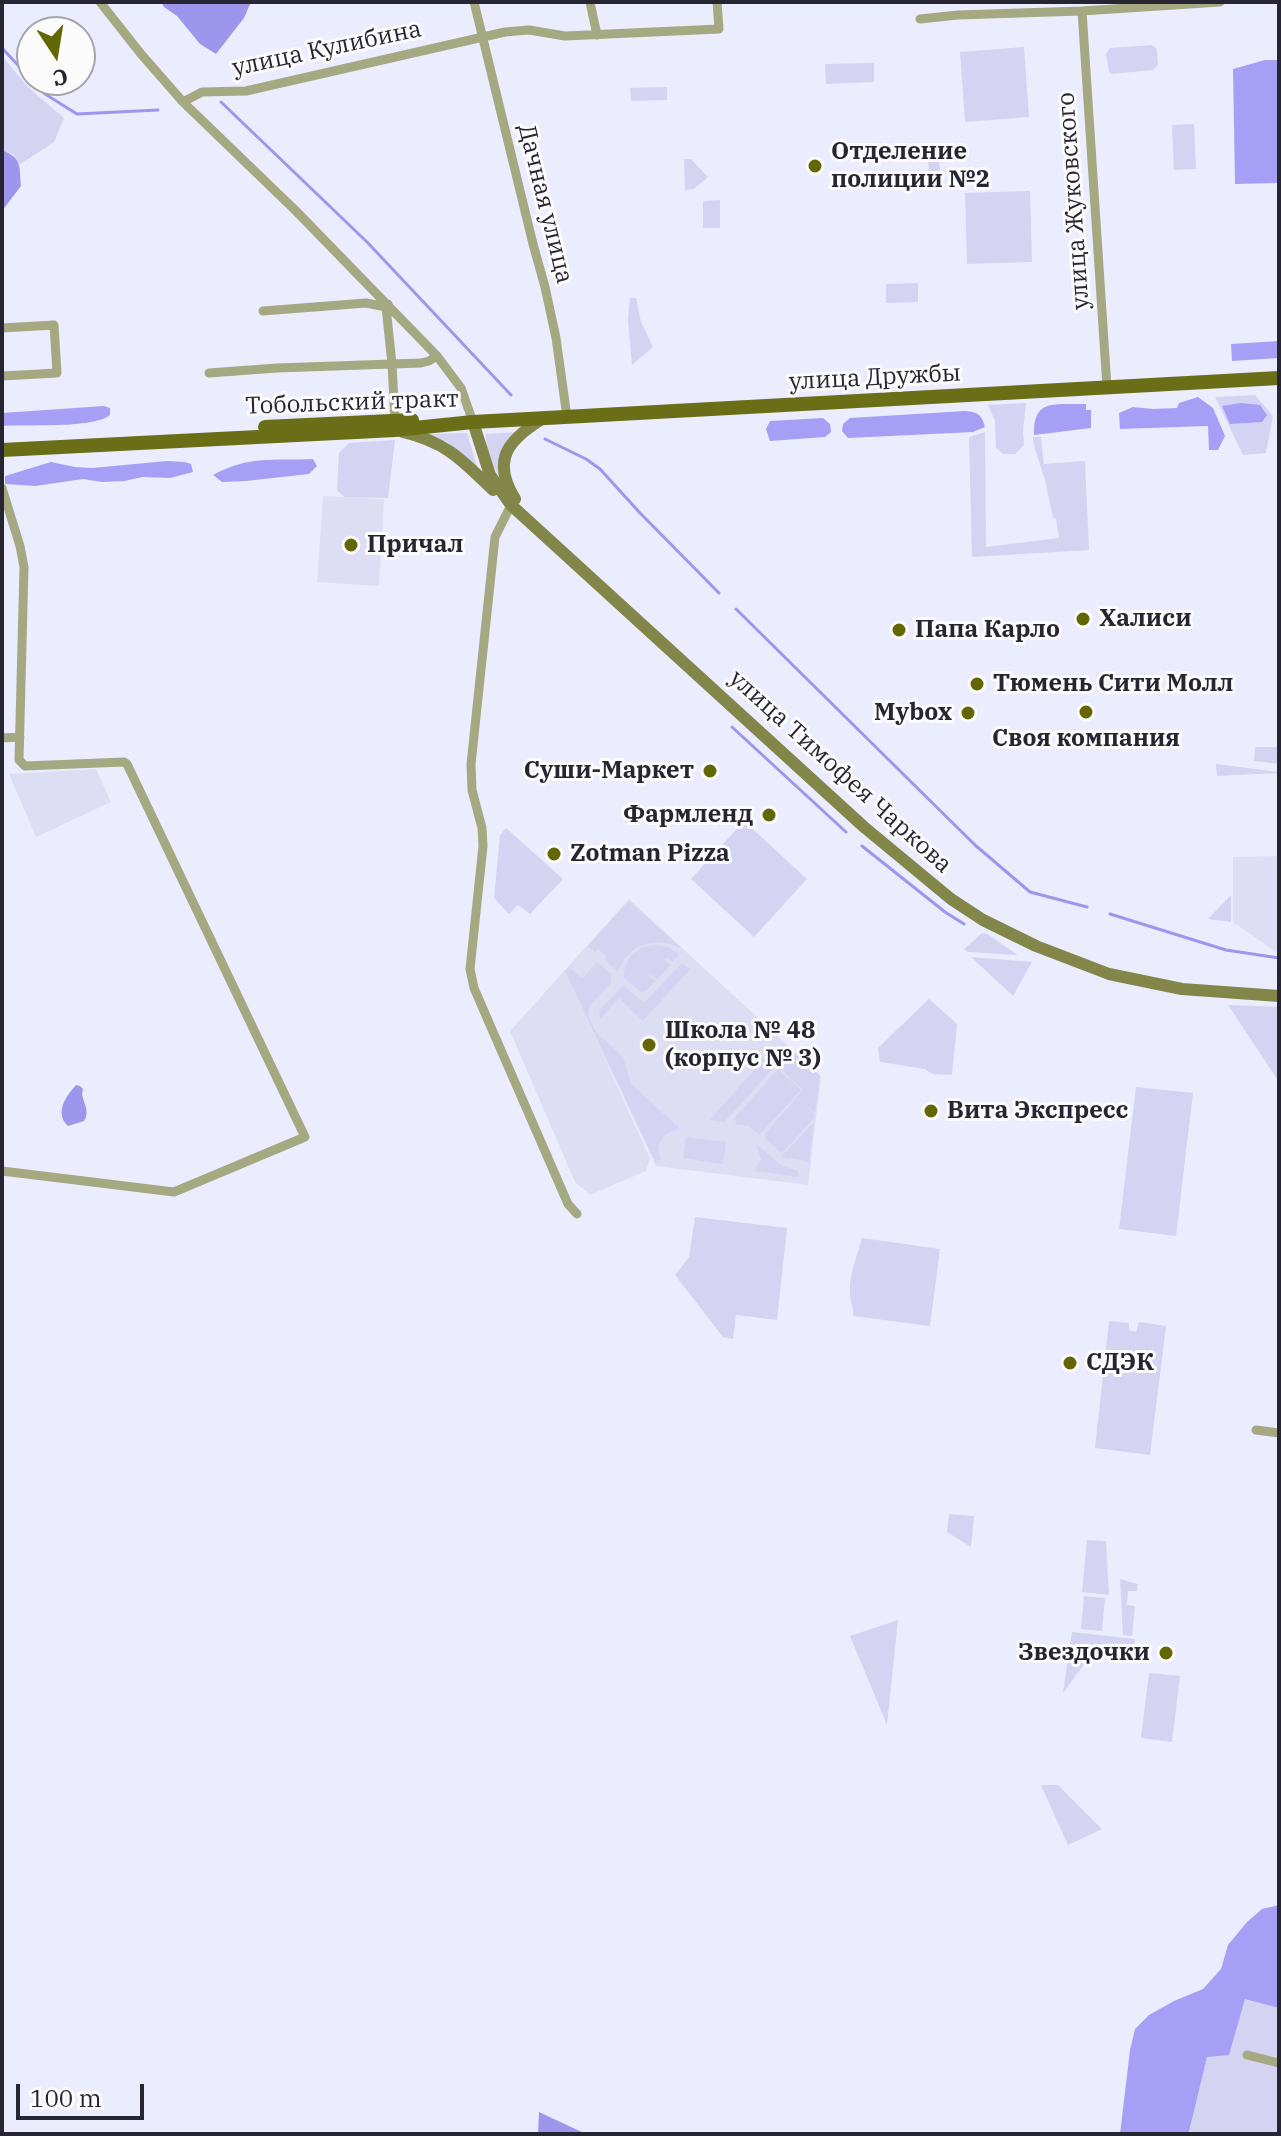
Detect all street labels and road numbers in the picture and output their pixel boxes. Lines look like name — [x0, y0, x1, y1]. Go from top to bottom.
street label: улица Кулибина — [230, 15, 424, 83]
street label: улица Жуковского — [1052, 91, 1096, 311]
street label: Дачная улица — [511, 121, 579, 287]
street label: улица Дружбы — [788, 359, 962, 397]
street label: Тобольский тракт — [245, 385, 459, 421]
street label: улица Тимофея Чаркова — [723, 664, 957, 880]

